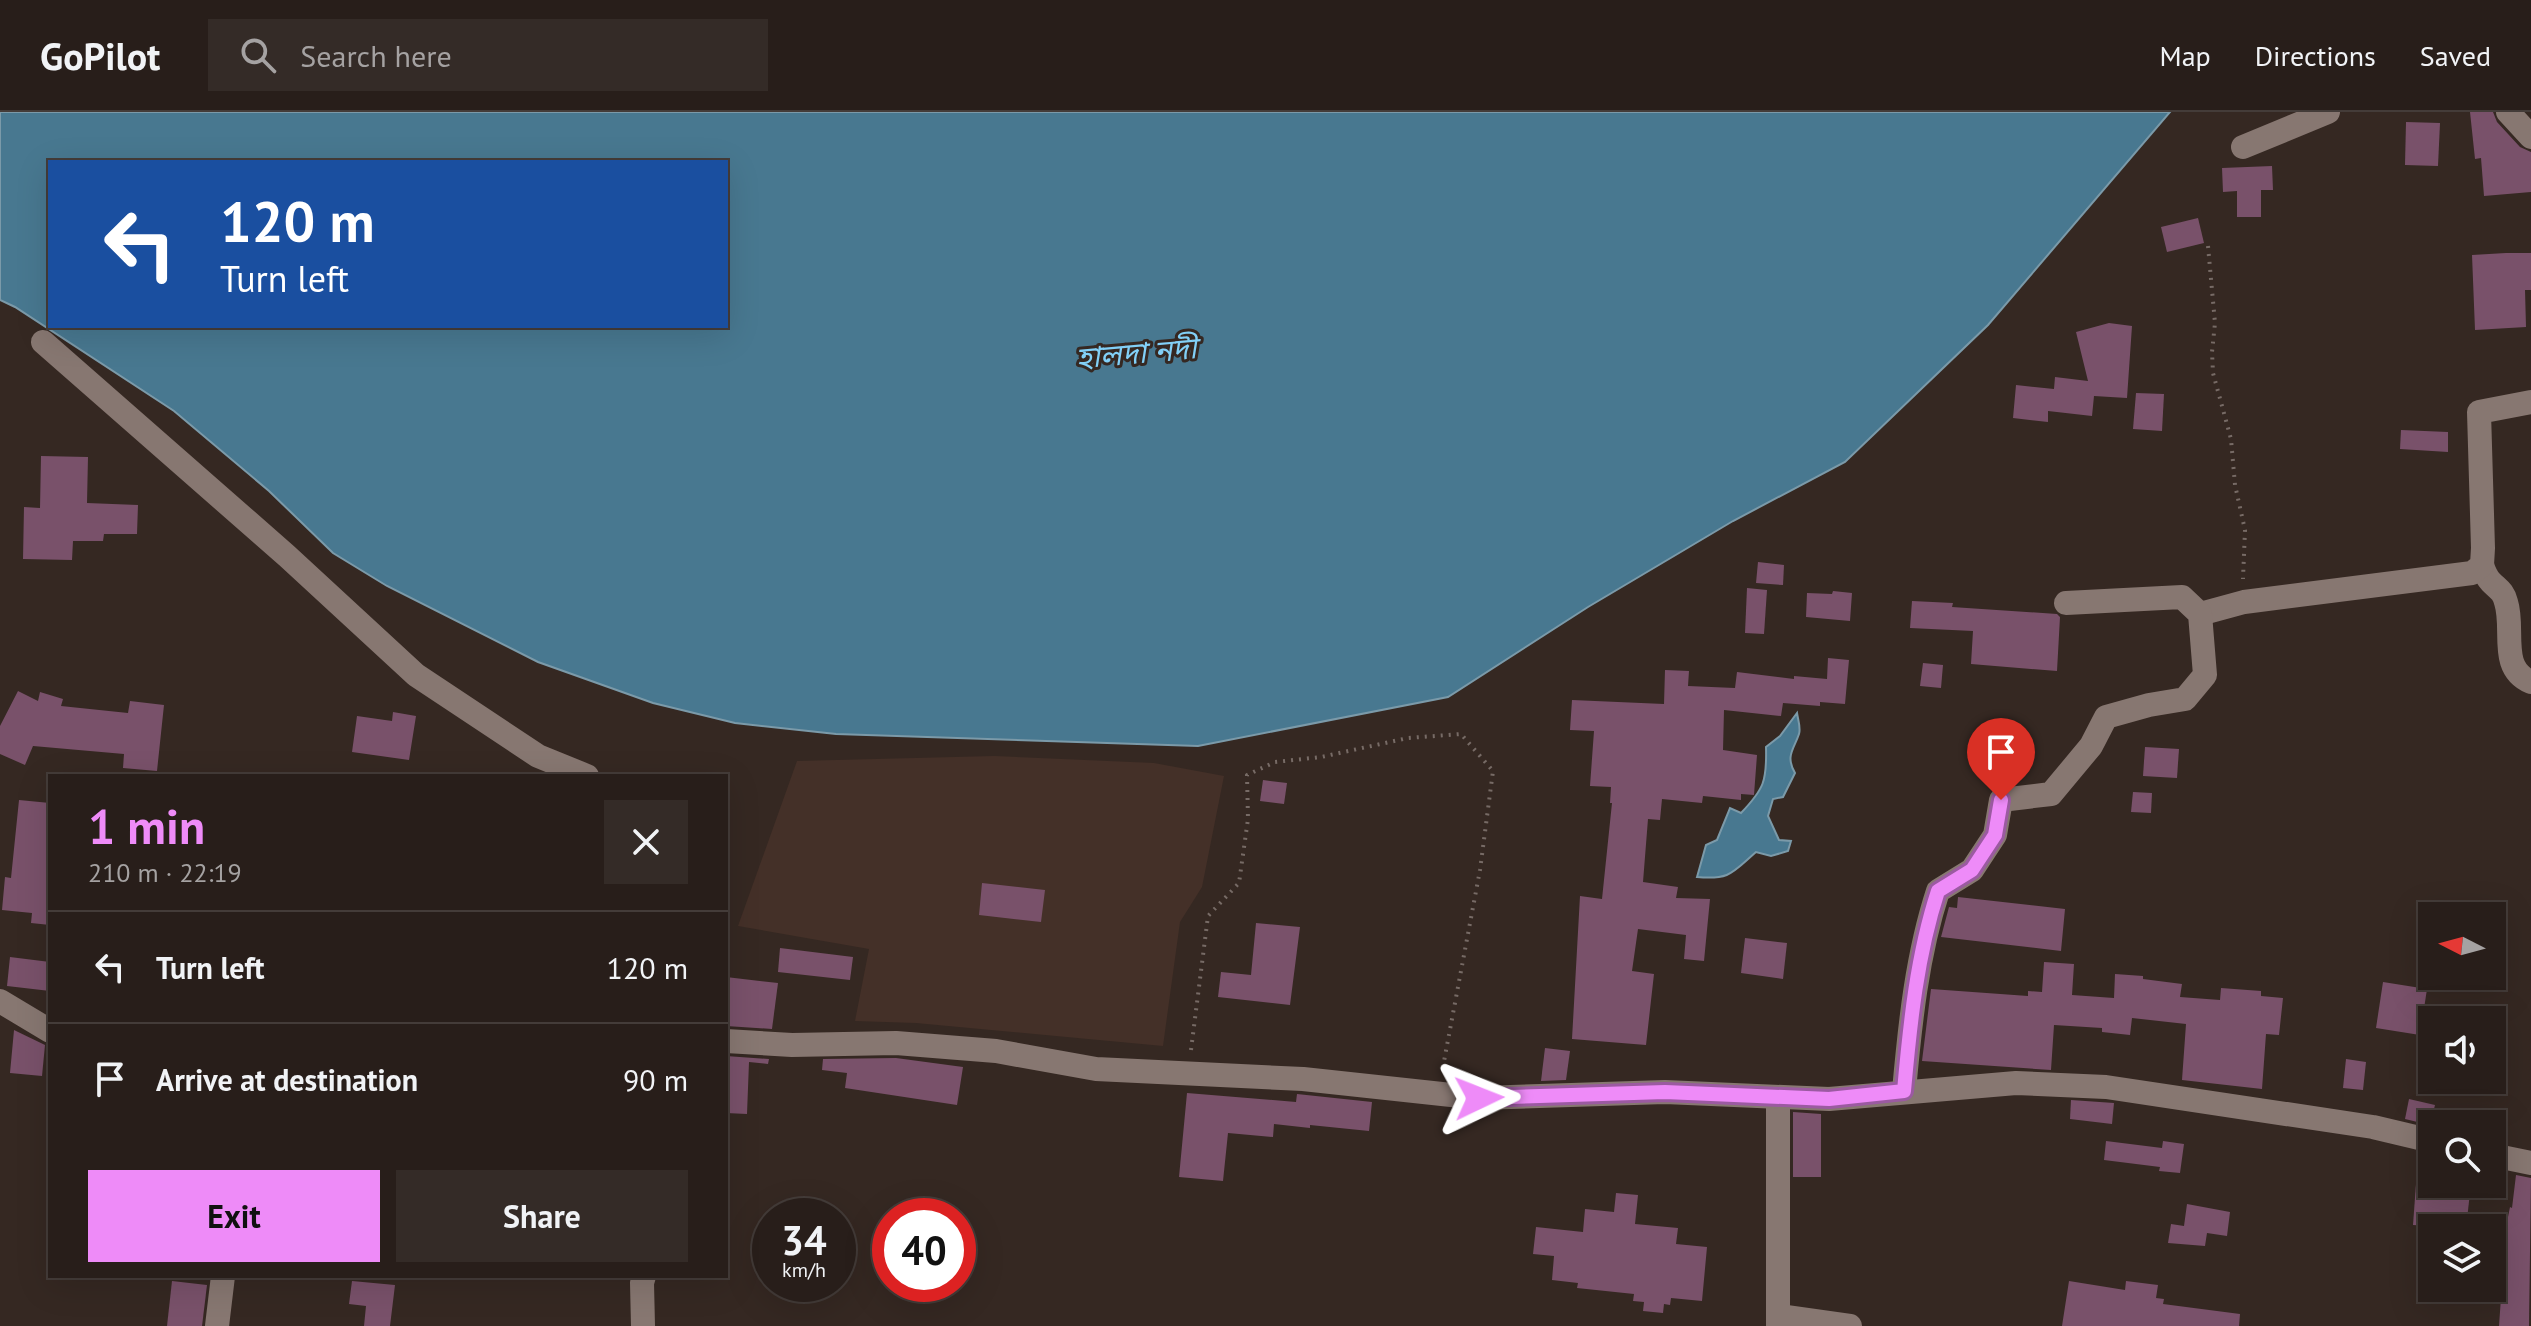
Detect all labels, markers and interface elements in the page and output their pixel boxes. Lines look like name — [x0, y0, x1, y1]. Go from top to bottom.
search box — [208, 19, 768, 91]
text: GoPilot — [40, 31, 160, 80]
icon: search — [236, 33, 280, 77]
text: Search here — [300, 36, 452, 75]
text: Map — [2160, 37, 2211, 74]
text: Directions — [2255, 37, 2376, 74]
text: Saved — [2420, 37, 2491, 74]
text: 120 m — [220, 185, 375, 257]
icon: left — [88, 192, 192, 296]
text: Turn left — [220, 255, 349, 302]
water label: হালদা নদী — [1074, 327, 1203, 377]
pin — [1967, 718, 2035, 800]
icon: arrive — [1979, 730, 2023, 774]
text: 1 min — [88, 795, 205, 857]
button: close — [604, 800, 688, 884]
text: 210 m · 22:19 — [88, 856, 242, 889]
north arrow — [2418, 902, 2506, 990]
map controls — [2418, 902, 2506, 1302]
icon: left — [88, 945, 132, 989]
text: Turn left — [156, 948, 264, 987]
text: 120 m — [607, 948, 688, 987]
button: sound — [2418, 1006, 2506, 1094]
position arrow — [1437, 1056, 1521, 1140]
icon: arrive — [88, 1057, 132, 1101]
text: Arrive at destination — [156, 1060, 418, 1099]
text: 90 m — [623, 1060, 688, 1099]
button: search — [2418, 1110, 2506, 1198]
button: Exit — [88, 1170, 380, 1262]
button: Share — [396, 1170, 688, 1262]
speed limit sign: 40 — [872, 1198, 976, 1302]
text: 34 — [781, 1214, 827, 1266]
button: layers — [2418, 1214, 2506, 1302]
text: km/h — [782, 1257, 826, 1283]

